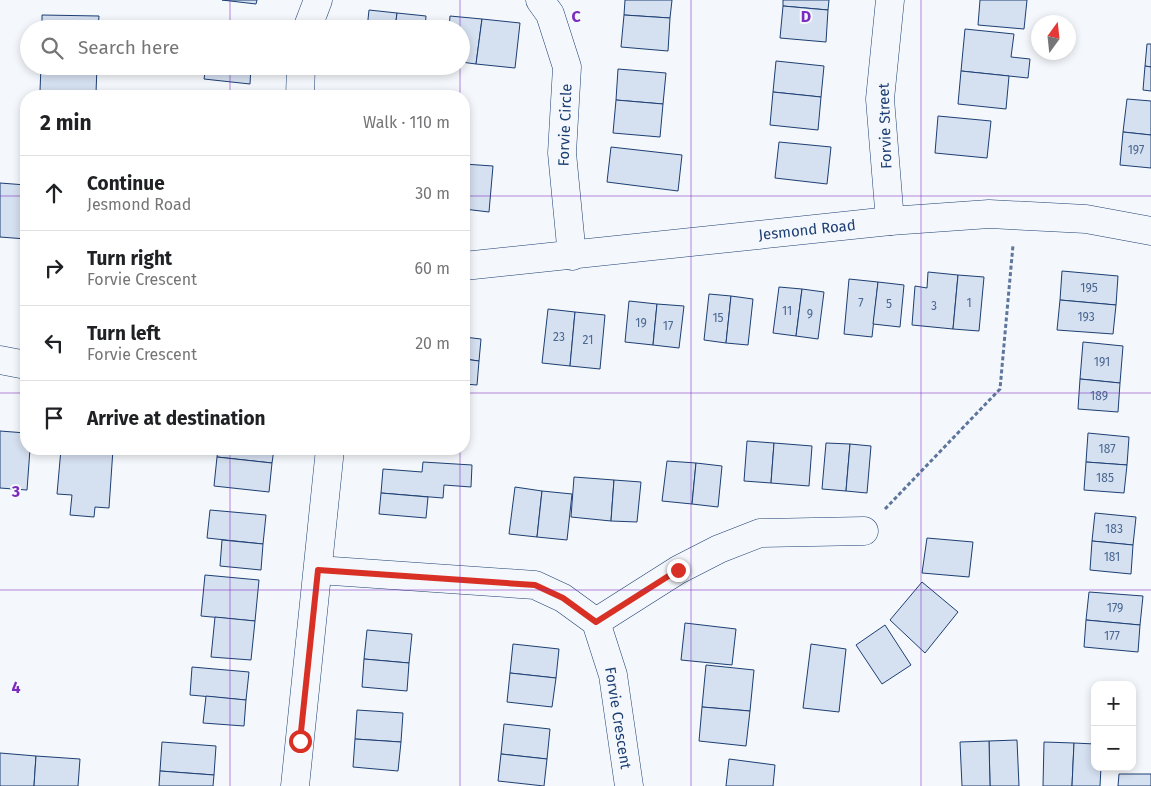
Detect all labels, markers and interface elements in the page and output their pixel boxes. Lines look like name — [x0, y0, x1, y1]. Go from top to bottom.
text: C — [571, 7, 581, 26]
text: D — [801, 7, 811, 26]
north arrow — [1031, 15, 1076, 60]
search box — [20, 20, 470, 75]
icon: search — [38, 34, 66, 62]
text: Search here — [78, 36, 179, 59]
street label: Forvie Street — [874, 82, 895, 169]
street label: Forvie Circle — [555, 83, 575, 167]
text: 2 min — [40, 110, 92, 136]
text: Walk · 110 m — [363, 113, 450, 132]
house number: 197 — [1128, 143, 1144, 157]
text: Continue — [87, 172, 165, 195]
icon: ahead — [40, 179, 68, 207]
text: 30 m — [415, 184, 450, 203]
text: Jesmond Road — [87, 195, 191, 214]
street label: Jesmond Road — [757, 216, 857, 244]
text: Turn right — [87, 247, 172, 270]
icon: right — [40, 254, 68, 282]
text: 60 m — [415, 259, 450, 278]
text: Forvie Crescent — [87, 270, 197, 289]
house number: 195 — [1080, 281, 1098, 295]
house number: 7 — [858, 296, 864, 310]
house number: 1 — [966, 296, 972, 310]
house number: 5 — [886, 297, 892, 311]
house number: 3 — [931, 299, 937, 313]
house number: 11 — [782, 304, 792, 318]
house number: 9 — [807, 307, 813, 321]
house number: 193 — [1077, 310, 1095, 324]
house number: 15 — [712, 311, 724, 325]
house number: 19 — [635, 316, 647, 330]
house number: 17 — [663, 319, 673, 333]
text: Turn left — [87, 322, 161, 345]
icon: left — [40, 329, 68, 357]
house number: 23 — [553, 330, 565, 344]
house number: 21 — [583, 333, 593, 347]
text: 20 m — [415, 334, 450, 353]
text: Forvie Crescent — [87, 345, 197, 364]
house number: 191 — [1094, 355, 1110, 369]
house number: 189 — [1090, 389, 1108, 403]
icon: arrive — [40, 404, 68, 432]
text: Arrive at destination — [87, 407, 266, 430]
house number: 187 — [1099, 442, 1115, 456]
house number: 185 — [1096, 471, 1114, 485]
text: 3 — [11, 482, 20, 501]
house number: 183 — [1105, 522, 1123, 536]
house number: 181 — [1104, 550, 1120, 564]
route end — [667, 559, 690, 582]
house number: 179 — [1107, 601, 1123, 615]
house number: 177 — [1104, 629, 1120, 643]
street label: Forvie Crescent — [601, 666, 635, 771]
text: 4 — [11, 678, 21, 697]
map controls — [1091, 681, 1136, 771]
button: + — [1091, 681, 1136, 726]
button: − — [1091, 726, 1136, 771]
route start — [289, 730, 312, 753]

